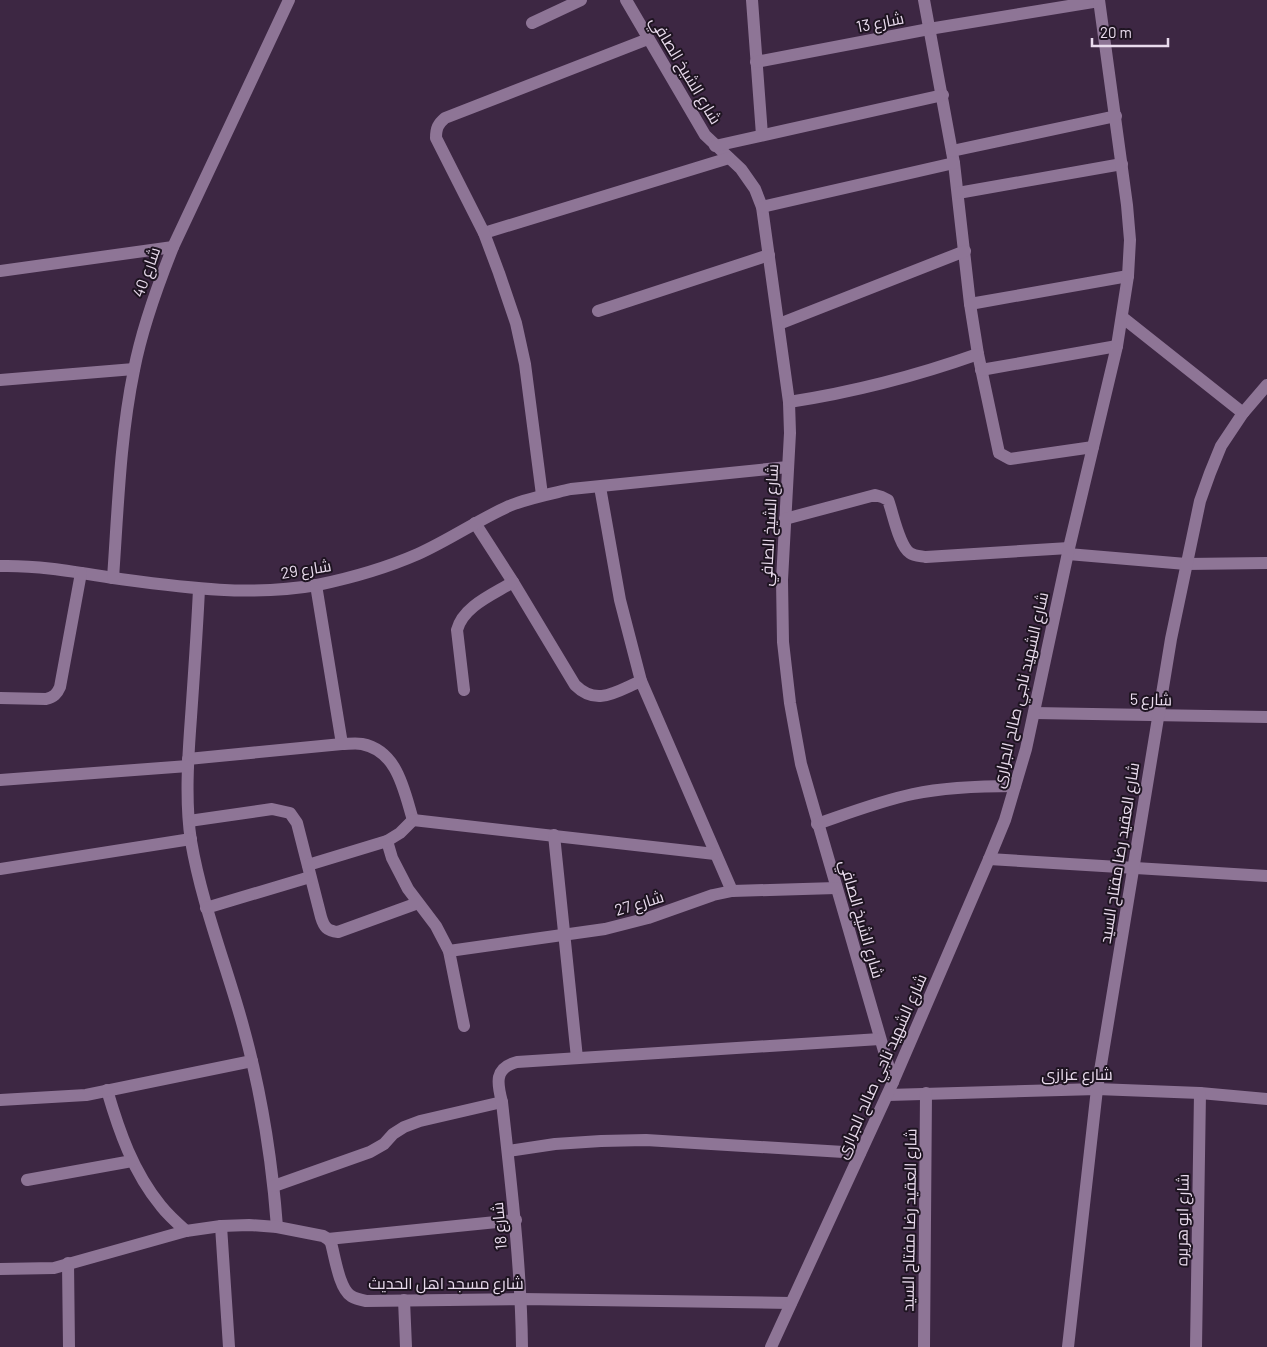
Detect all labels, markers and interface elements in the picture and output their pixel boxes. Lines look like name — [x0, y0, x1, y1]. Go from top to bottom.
street label: شارع 13 — [855, 8, 906, 38]
street label: شارع الشيخ الصافي — [642, 12, 726, 130]
scale bar — [1092, 15, 1168, 47]
text: 20 m — [1100, 23, 1132, 41]
street label: شارع 40 — [128, 244, 166, 301]
street label: شارع الشيخ الصافي — [756, 463, 786, 587]
street label: شارع 29 — [279, 555, 333, 585]
street label: شارع الشهيد ناجي صالح الجرارى — [988, 590, 1056, 791]
street label: شارع 5 — [1130, 689, 1172, 711]
street label: شارع العقيد رضا مفتاح السيد — [1095, 761, 1145, 945]
street label: شارع الشيخ الصافي — [832, 857, 888, 982]
street label: شارع 27 — [612, 886, 667, 922]
street label: شارع الشهيد ناجي صالح الجرارى — [831, 970, 935, 1163]
street label: شارع عزازى — [1041, 1064, 1113, 1086]
street label: شارع العقيد رضا مفتاح السيد — [897, 1128, 923, 1312]
street label: شارع ابو هريره — [1171, 1174, 1195, 1266]
street label: شارع 18 — [487, 1201, 513, 1251]
street label: شارع مسجد اهل الحديث — [368, 1273, 524, 1295]

